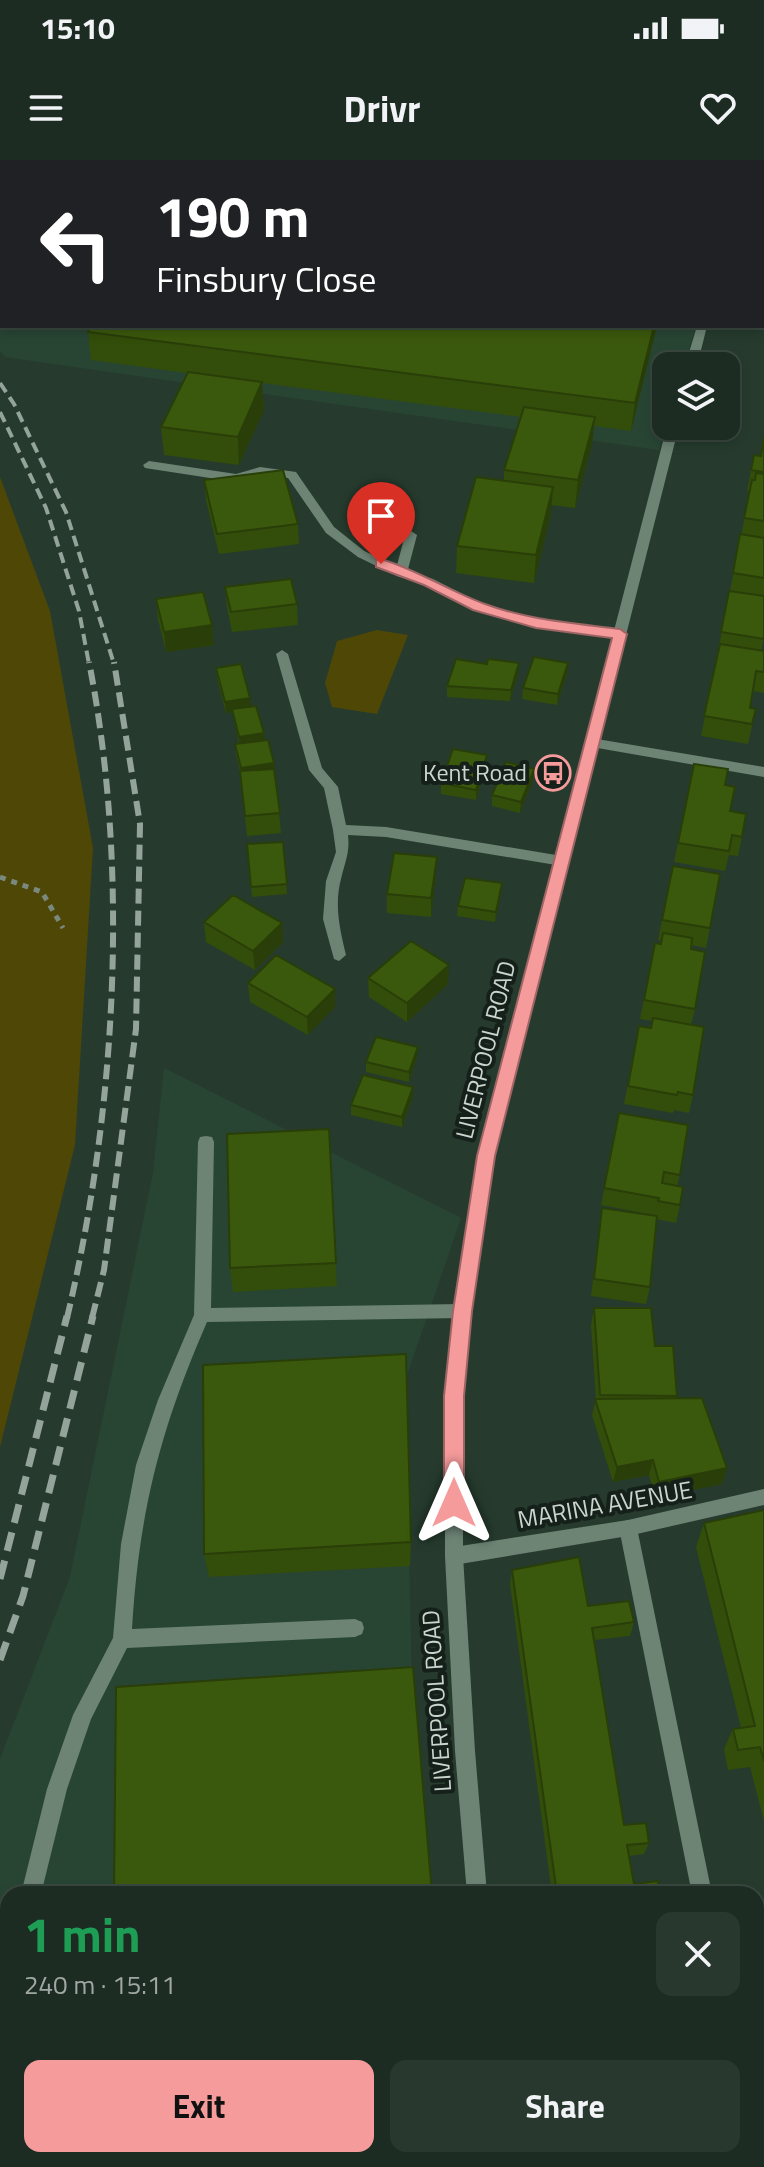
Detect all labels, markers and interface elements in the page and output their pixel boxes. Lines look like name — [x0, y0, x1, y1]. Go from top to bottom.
text: 15:10 — [40, 5, 115, 51]
text: Drivr — [344, 81, 420, 136]
icon: menu — [24, 86, 68, 130]
icon: heart — [696, 86, 740, 130]
text: 190 m — [156, 174, 309, 259]
icon: left — [24, 192, 128, 296]
text: Finsbury Close — [156, 251, 377, 306]
map controls — [652, 352, 740, 440]
button: layers — [652, 352, 740, 440]
pin — [347, 482, 415, 564]
icon: arrive — [359, 494, 403, 538]
place label: Kent Road — [423, 754, 527, 790]
bus stop icon: Kent Road — [534, 754, 572, 792]
street label: LIVERPOOL ROAD — [446, 957, 525, 1143]
position arrow — [412, 1461, 496, 1545]
street label: MARINA AVENUE — [515, 1471, 695, 1537]
street label: LIVERPOOL ROAD — [412, 1609, 460, 1793]
text: 1 min — [24, 1898, 141, 1971]
button: close — [656, 1912, 740, 1996]
text: 240 m · 15:11 — [24, 1965, 176, 2004]
button: Exit — [24, 2060, 374, 2152]
button: Share — [390, 2060, 740, 2152]

